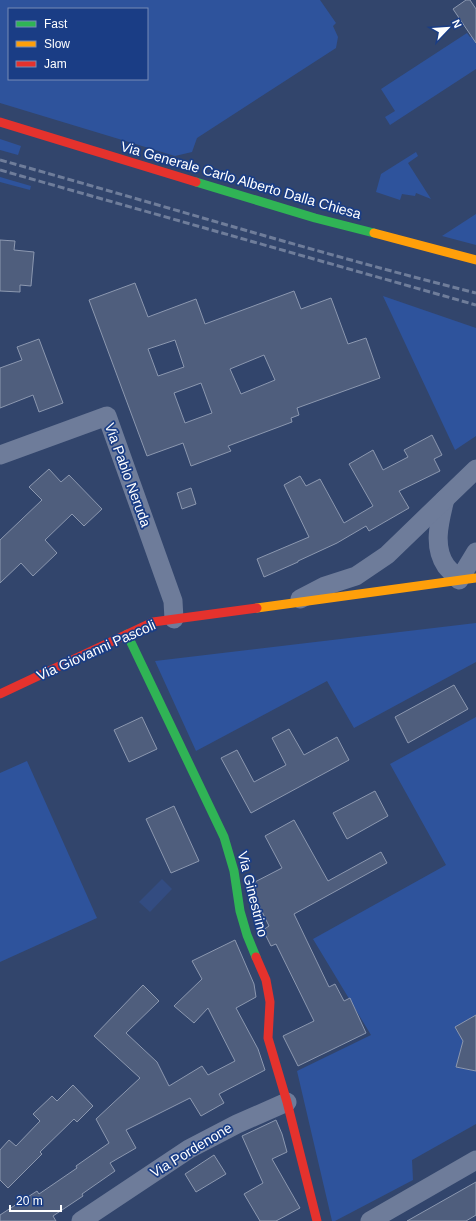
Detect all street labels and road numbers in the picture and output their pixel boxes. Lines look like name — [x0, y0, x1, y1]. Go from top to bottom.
street label: Via Generale Carlo Alberto Dalla Chiesa — [119, 138, 363, 222]
street label: Via Pablo Neruda — [102, 421, 154, 529]
street label: Via Giovanni Pascoli — [34, 617, 158, 683]
street label: Via Ginestrino — [235, 850, 271, 939]
street label: Via Pordenone — [147, 1119, 235, 1181]

